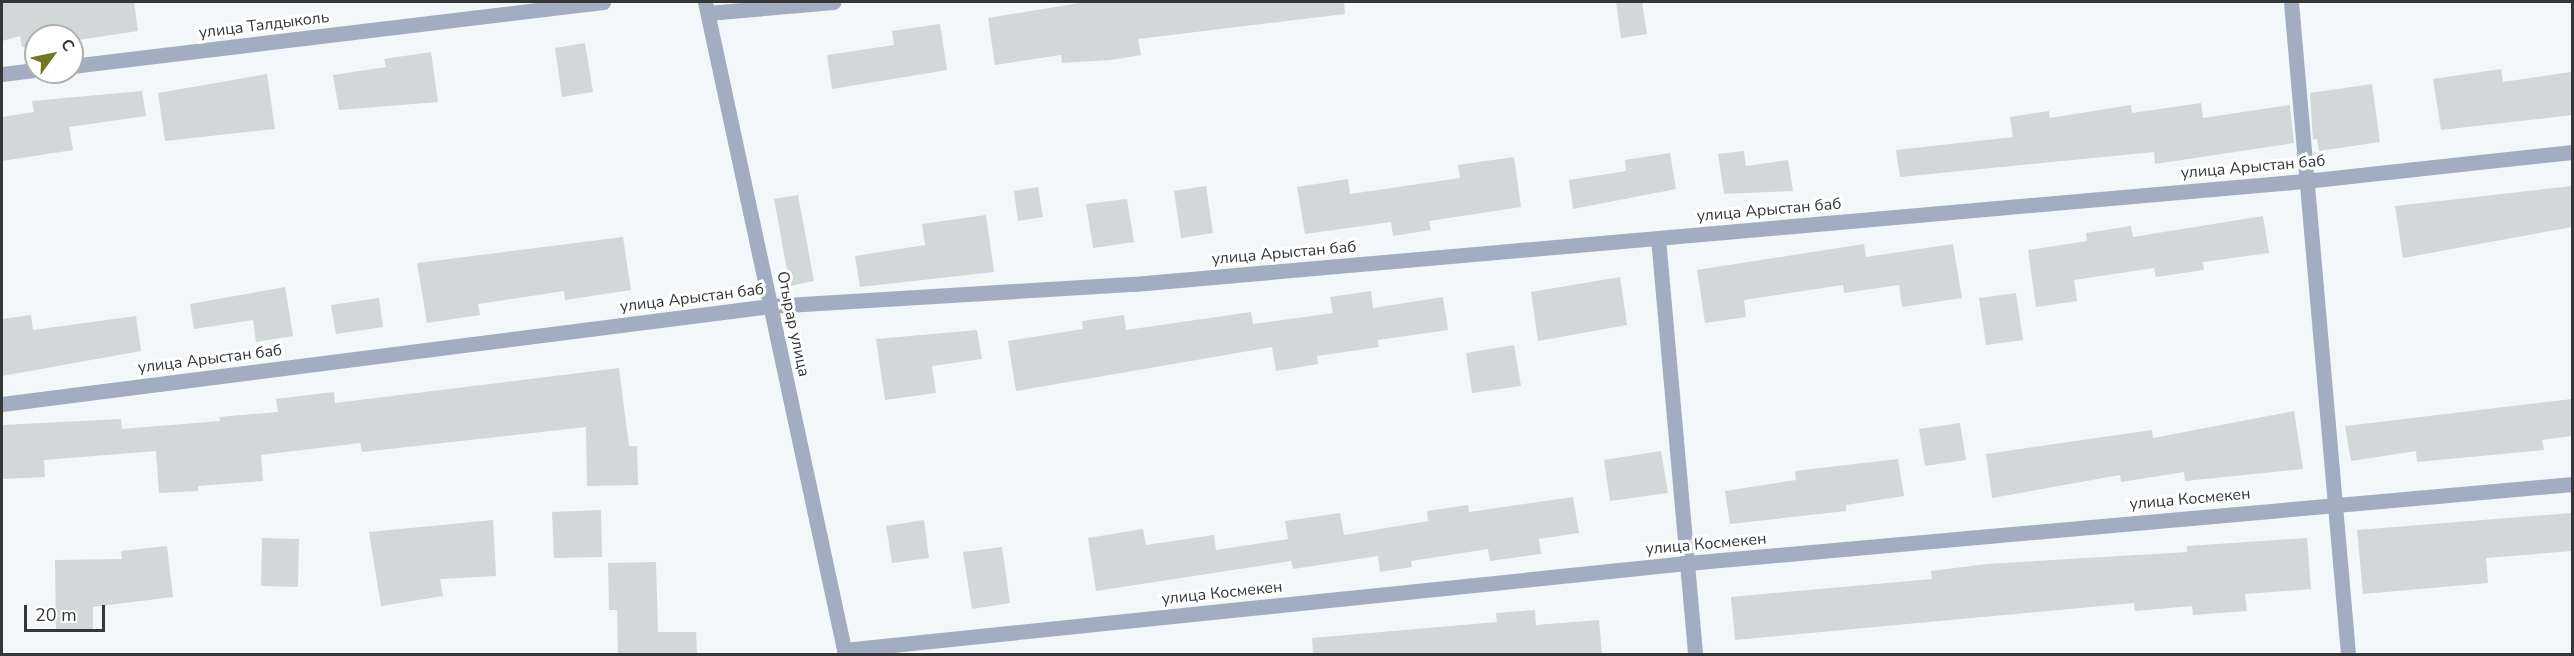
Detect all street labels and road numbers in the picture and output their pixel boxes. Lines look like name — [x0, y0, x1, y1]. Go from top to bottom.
street label: улица Талдыколь — [198, 7, 330, 43]
street label: улица Арыстан баб — [2180, 151, 2326, 183]
street label: улица Арыстан баб — [1696, 194, 1842, 226]
street label: улица Арыстан баб — [1211, 237, 1357, 269]
street label: Отырар улица — [772, 269, 814, 379]
street label: улица Арыстан баб — [619, 280, 765, 316]
street label: улица Арыстан баб — [137, 341, 283, 377]
street label: улица Космекен — [2129, 484, 2251, 514]
street label: улица Космекен — [1645, 529, 1767, 559]
street label: улица Космекен — [1161, 577, 1283, 609]

